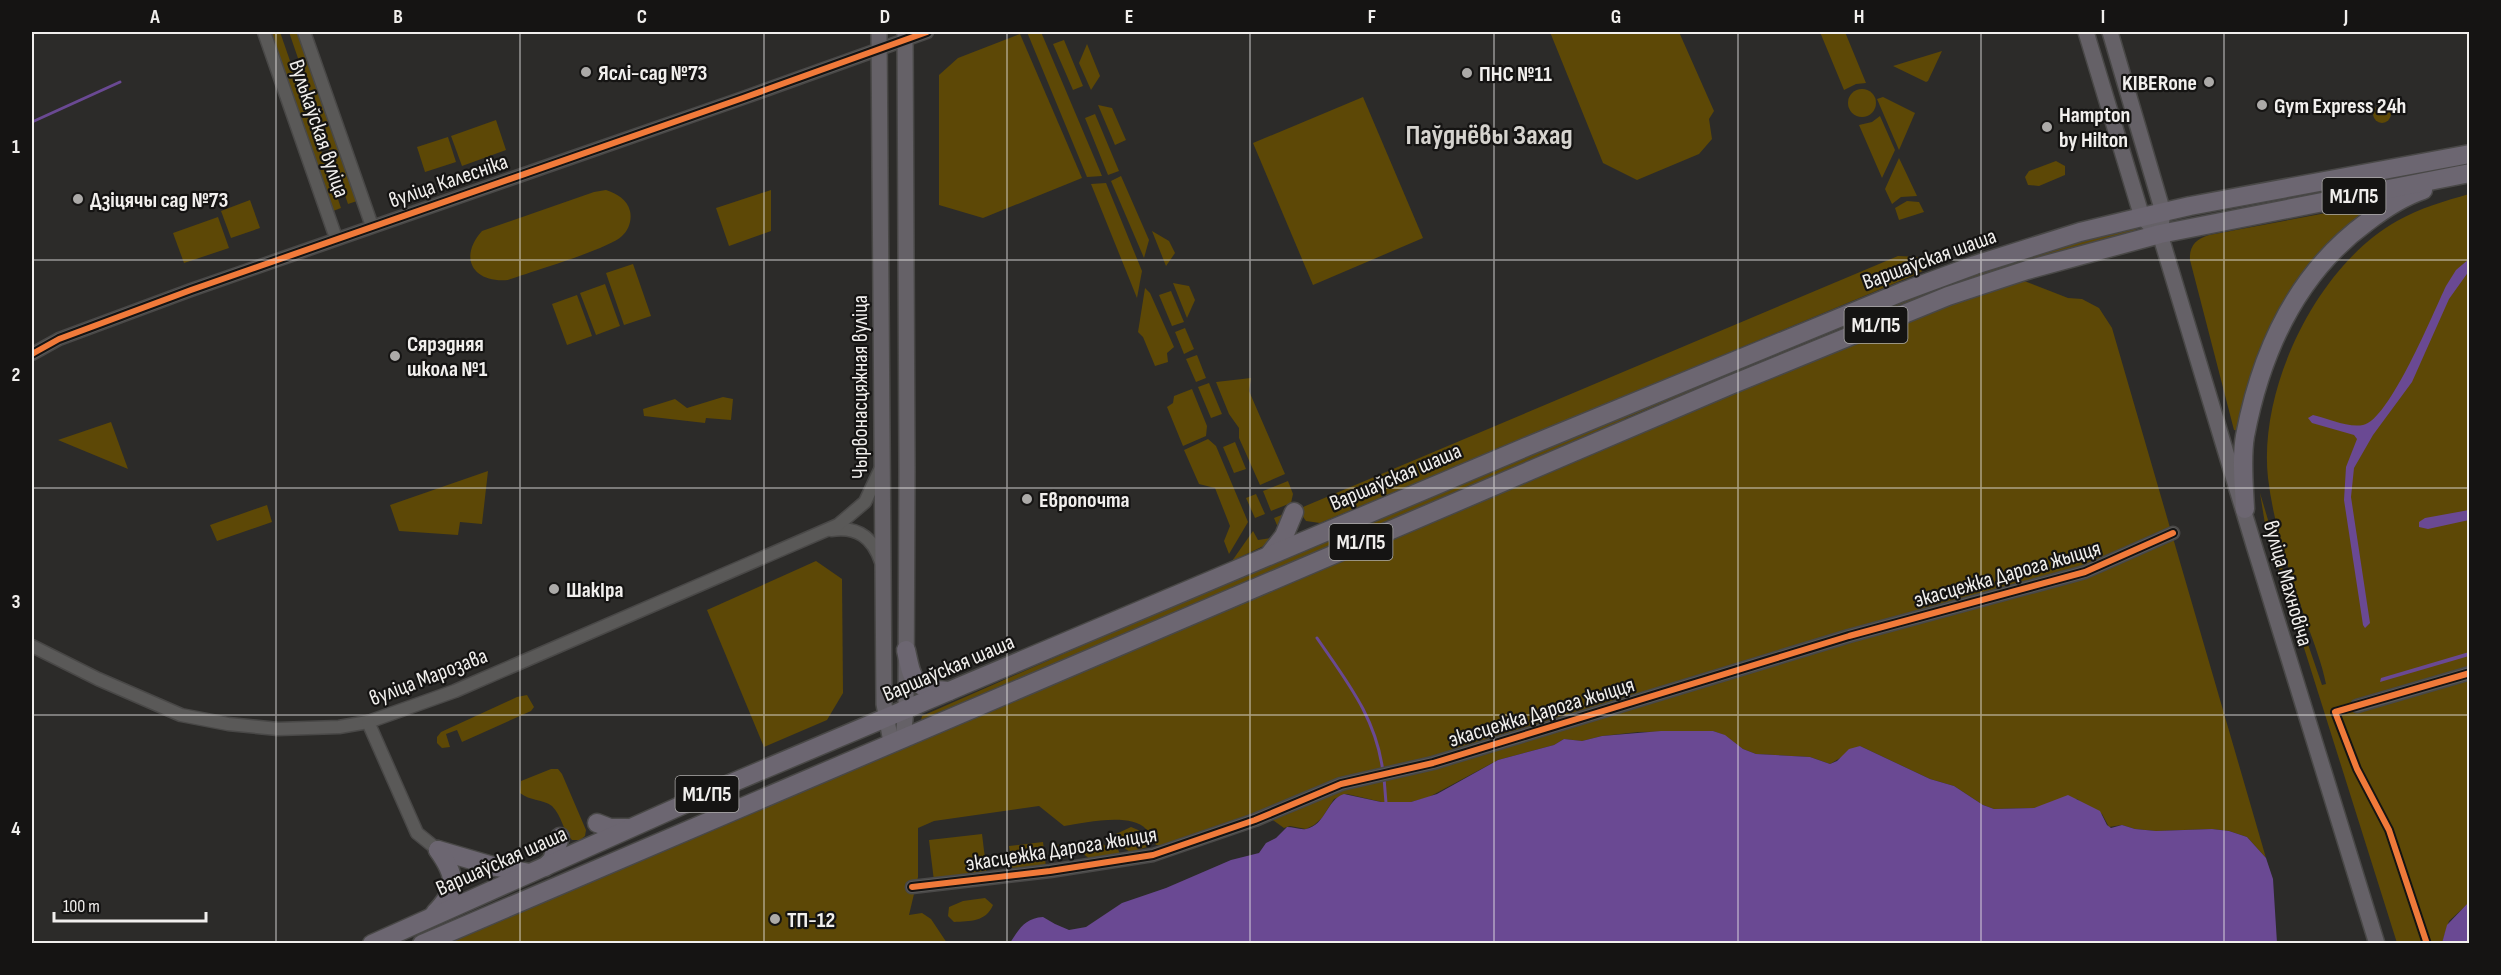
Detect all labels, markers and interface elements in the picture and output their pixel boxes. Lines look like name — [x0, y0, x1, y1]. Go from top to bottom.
text: A — [149, 5, 160, 29]
text: B — [393, 5, 403, 29]
text: C — [637, 5, 647, 29]
text: D — [880, 5, 890, 29]
text: E — [1125, 5, 1133, 29]
text: F — [1368, 5, 1376, 29]
text: G — [1611, 5, 1621, 29]
text: H — [1854, 5, 1864, 29]
text: I — [2101, 5, 2105, 29]
text: J — [2343, 5, 2348, 29]
street label: Вулькаўская вуліца — [282, 56, 355, 201]
place label: Яслі-сад №73 — [598, 60, 708, 87]
place label: ПНС №11 — [1479, 61, 1552, 88]
marker: Яслі-сад №73 — [579, 65, 593, 79]
marker: ПНС №11 — [1460, 66, 1474, 80]
place label: KIBERone — [2122, 70, 2197, 97]
marker: KIBERone — [2202, 75, 2216, 89]
place label: Gym Express 24h — [2274, 93, 2406, 120]
marker: Gym Express 24h — [2255, 98, 2269, 112]
place label: Hampton by Hilton — [2059, 102, 2130, 154]
district label: Паўднёвы Захад — [1405, 119, 1573, 152]
marker: Hampton by Hilton — [2040, 120, 2054, 134]
text: 1 — [12, 135, 20, 159]
street label: вуліца Калесніка — [385, 148, 512, 214]
road number: М1/П5 — [2322, 178, 2386, 214]
place label: Дзіцячы сад №73 — [90, 187, 228, 214]
marker: Дзіцячы сад №73 — [71, 192, 85, 206]
street label: Варшаўская шаша — [1859, 223, 2000, 296]
street label: Чырвонасцяжная вуліца — [847, 295, 874, 479]
road number: М1/П5 — [1844, 307, 1908, 343]
place label: Сярэдняя школа №1 — [407, 331, 488, 383]
marker: Сярэдняя школа №1 — [388, 349, 402, 363]
text: 2 — [12, 363, 20, 387]
street label: Варшаўская шаша — [1326, 437, 1466, 517]
place label: Европочта — [1039, 487, 1130, 514]
marker: Европочта — [1020, 492, 1034, 506]
street label: вуліца Махновіча — [2257, 518, 2318, 649]
road number: М1/П5 — [1330, 524, 1392, 560]
street label: экасцежка Дарога жыцця — [1911, 535, 2104, 614]
place label: ШакІра — [566, 577, 623, 604]
marker: ШакІра — [547, 582, 561, 596]
text: 3 — [12, 590, 21, 614]
street label: Варшаўская шаша — [879, 628, 1019, 708]
street label: вуліца Марозава — [366, 643, 491, 712]
street label: экасцежка Дарога жыцця — [1445, 671, 1638, 754]
road number: М1/П5 — [676, 776, 738, 812]
text: 4 — [11, 817, 21, 841]
street label: Варшаўская шаша — [432, 820, 571, 902]
street label: экасцежка Дарога жыцця — [964, 821, 1159, 878]
scale bar — [54, 885, 206, 923]
text: 100 m — [63, 896, 100, 917]
place label: ТП-12 — [787, 907, 835, 934]
marker: ТП-12 — [768, 912, 782, 926]

